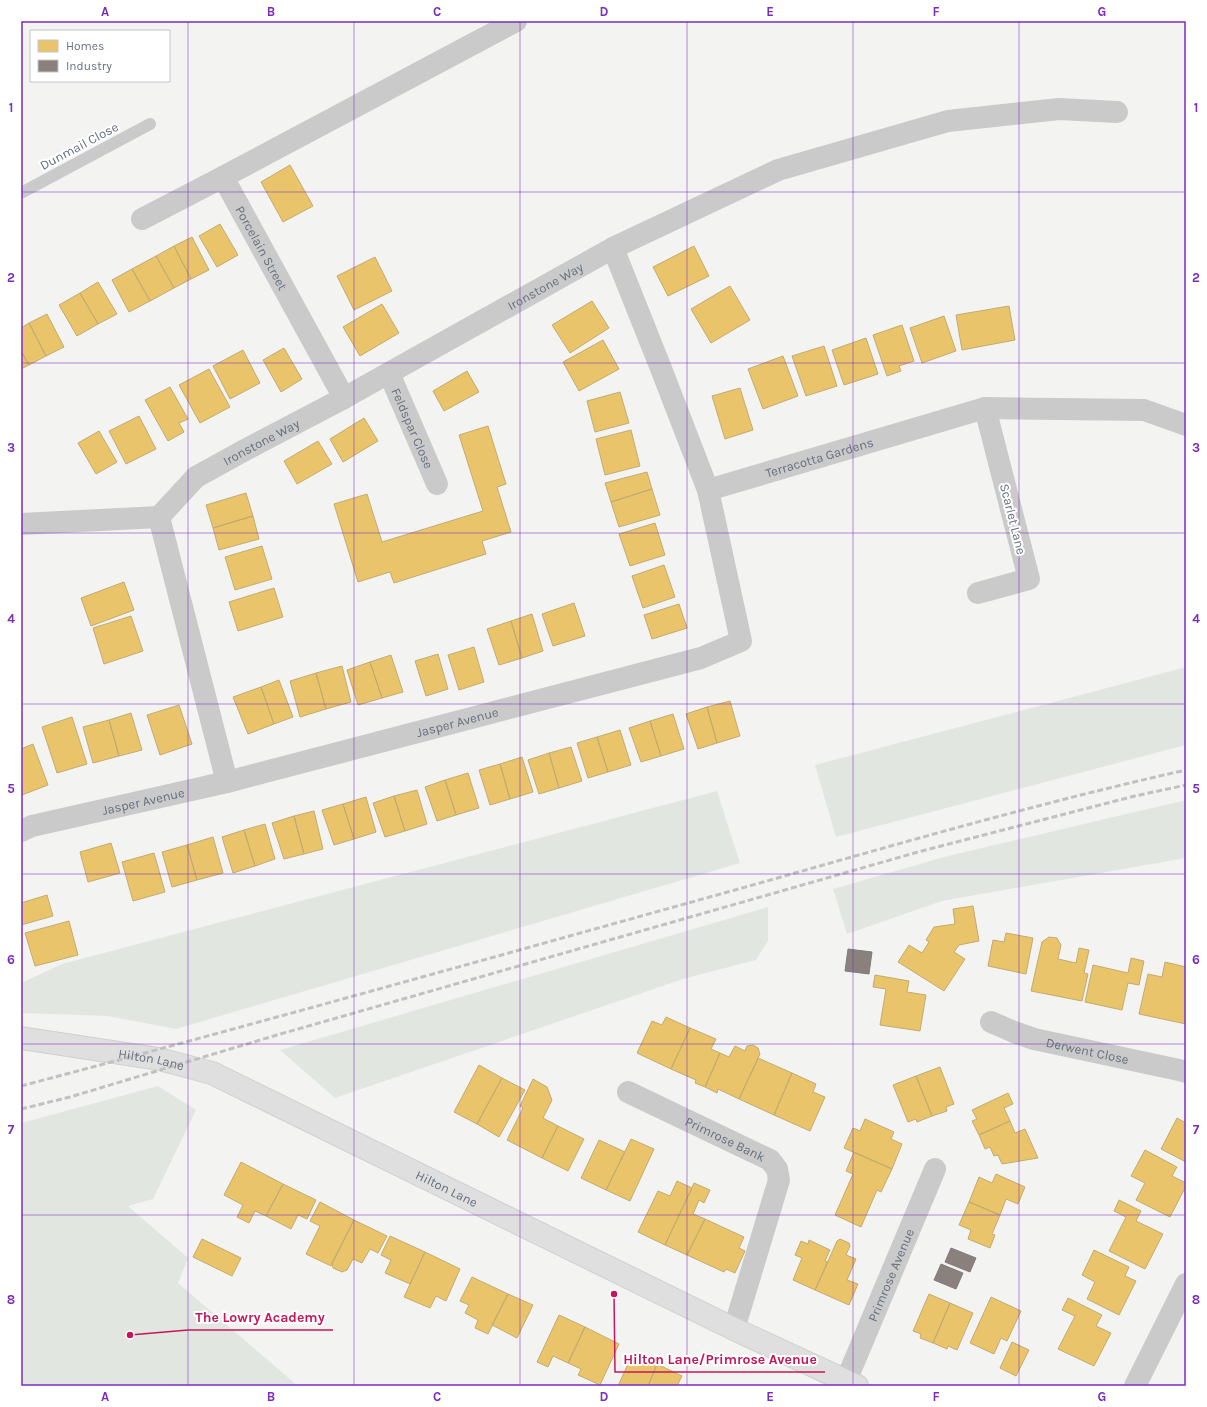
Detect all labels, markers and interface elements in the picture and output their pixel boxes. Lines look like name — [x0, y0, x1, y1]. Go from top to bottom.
text: A — [101, 4, 109, 19]
text: B — [267, 4, 275, 19]
text: C — [433, 4, 441, 19]
text: D — [600, 4, 609, 19]
text: E — [766, 4, 774, 19]
text: F — [932, 4, 940, 19]
text: G — [1098, 4, 1106, 19]
legend — [30, 30, 170, 82]
text: Homes — [66, 39, 104, 53]
text: Industry — [66, 59, 112, 73]
text: 1 — [9, 100, 13, 115]
text: 1 — [1194, 100, 1198, 115]
street label: Dunmail Close — [37, 119, 121, 173]
street label: Porcelain Street — [233, 203, 291, 293]
street label: Ironstone Way — [505, 259, 585, 313]
text: 2 — [7, 270, 15, 285]
text: 2 — [1192, 270, 1200, 285]
street label: Feldspar Close — [389, 386, 437, 471]
street label: Ironstone Way — [220, 415, 302, 468]
street label: Terracotta Gardens — [763, 434, 875, 480]
text: 3 — [7, 440, 15, 455]
text: 3 — [1192, 440, 1200, 455]
street label: Scarlet Lane — [997, 482, 1029, 556]
text: 4 — [7, 611, 15, 626]
text: 4 — [1192, 611, 1200, 626]
street label: Jasper Avenue — [415, 704, 500, 740]
text: 5 — [7, 781, 15, 796]
text: 5 — [1192, 781, 1200, 796]
street label: Jasper Avenue — [100, 784, 186, 818]
text: 6 — [7, 952, 15, 967]
text: 6 — [1192, 952, 1200, 967]
street label: Derwent Close — [1045, 1034, 1131, 1067]
street label: Hilton Lane — [117, 1045, 186, 1073]
street label: Primrose Bank — [683, 1113, 768, 1164]
text: 7 — [8, 1122, 15, 1137]
text: 7 — [1193, 1122, 1200, 1137]
street label: Hilton Lane — [414, 1167, 481, 1210]
street label: Primrose Avenue — [864, 1226, 917, 1324]
text: 8 — [7, 1292, 15, 1307]
text: 8 — [1192, 1292, 1200, 1307]
callout: The Lowry Academy — [188, 1304, 333, 1330]
text: The Lowry Academy — [195, 1309, 325, 1326]
callout: Hilton Lane/Primrose Avenue — [615, 1346, 825, 1372]
text: Hilton Lane/Primrose Avenue — [623, 1351, 817, 1368]
text: A — [101, 1389, 109, 1404]
text: B — [267, 1389, 275, 1404]
text: C — [433, 1389, 441, 1404]
text: D — [600, 1389, 609, 1404]
text: E — [766, 1389, 774, 1404]
text: F — [932, 1389, 940, 1404]
text: G — [1098, 1389, 1106, 1404]

